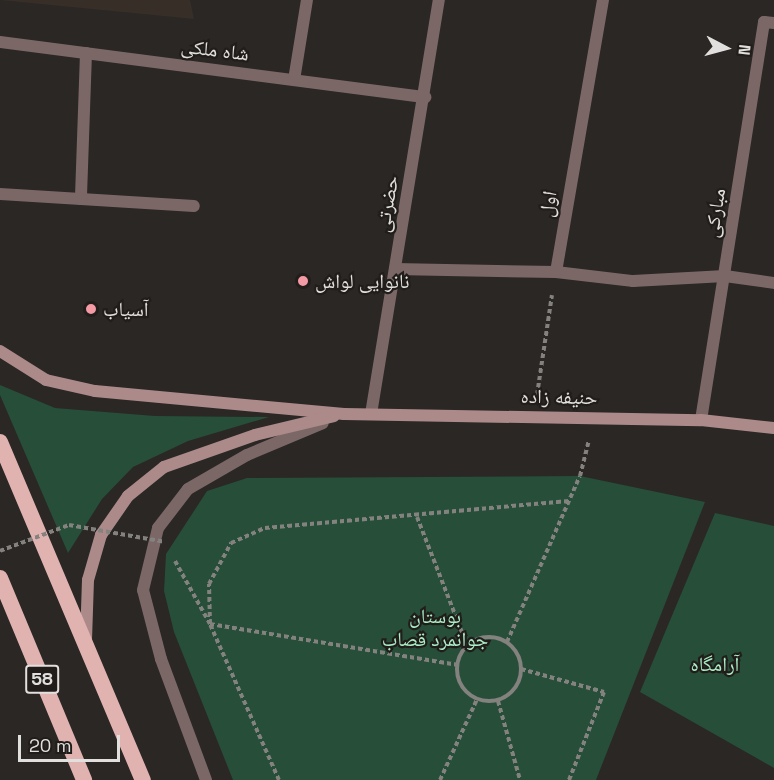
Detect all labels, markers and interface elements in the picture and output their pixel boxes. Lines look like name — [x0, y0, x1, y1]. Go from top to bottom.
north arrow — [696, 18, 756, 78]
street label: شاه ملکی — [180, 34, 250, 66]
text: N — [733, 43, 755, 56]
street label: حضرتی — [370, 174, 404, 234]
street label: مبارکی — [699, 187, 731, 239]
street label: اول — [534, 189, 562, 219]
place label: نانوایی لواش — [315, 269, 410, 293]
marker: نانوایی لواش — [296, 274, 310, 288]
place label: آسیاب — [103, 297, 149, 321]
marker: آسیاب — [84, 302, 98, 316]
street label: حنیفه زاده — [520, 384, 598, 410]
park label: بوستان جوانمرد قصاب — [382, 605, 488, 652]
park label: آرامگاه — [691, 652, 739, 676]
road number: 58 — [24, 664, 60, 694]
scale bar — [21, 723, 123, 761]
text: 20 m — [29, 734, 72, 757]

